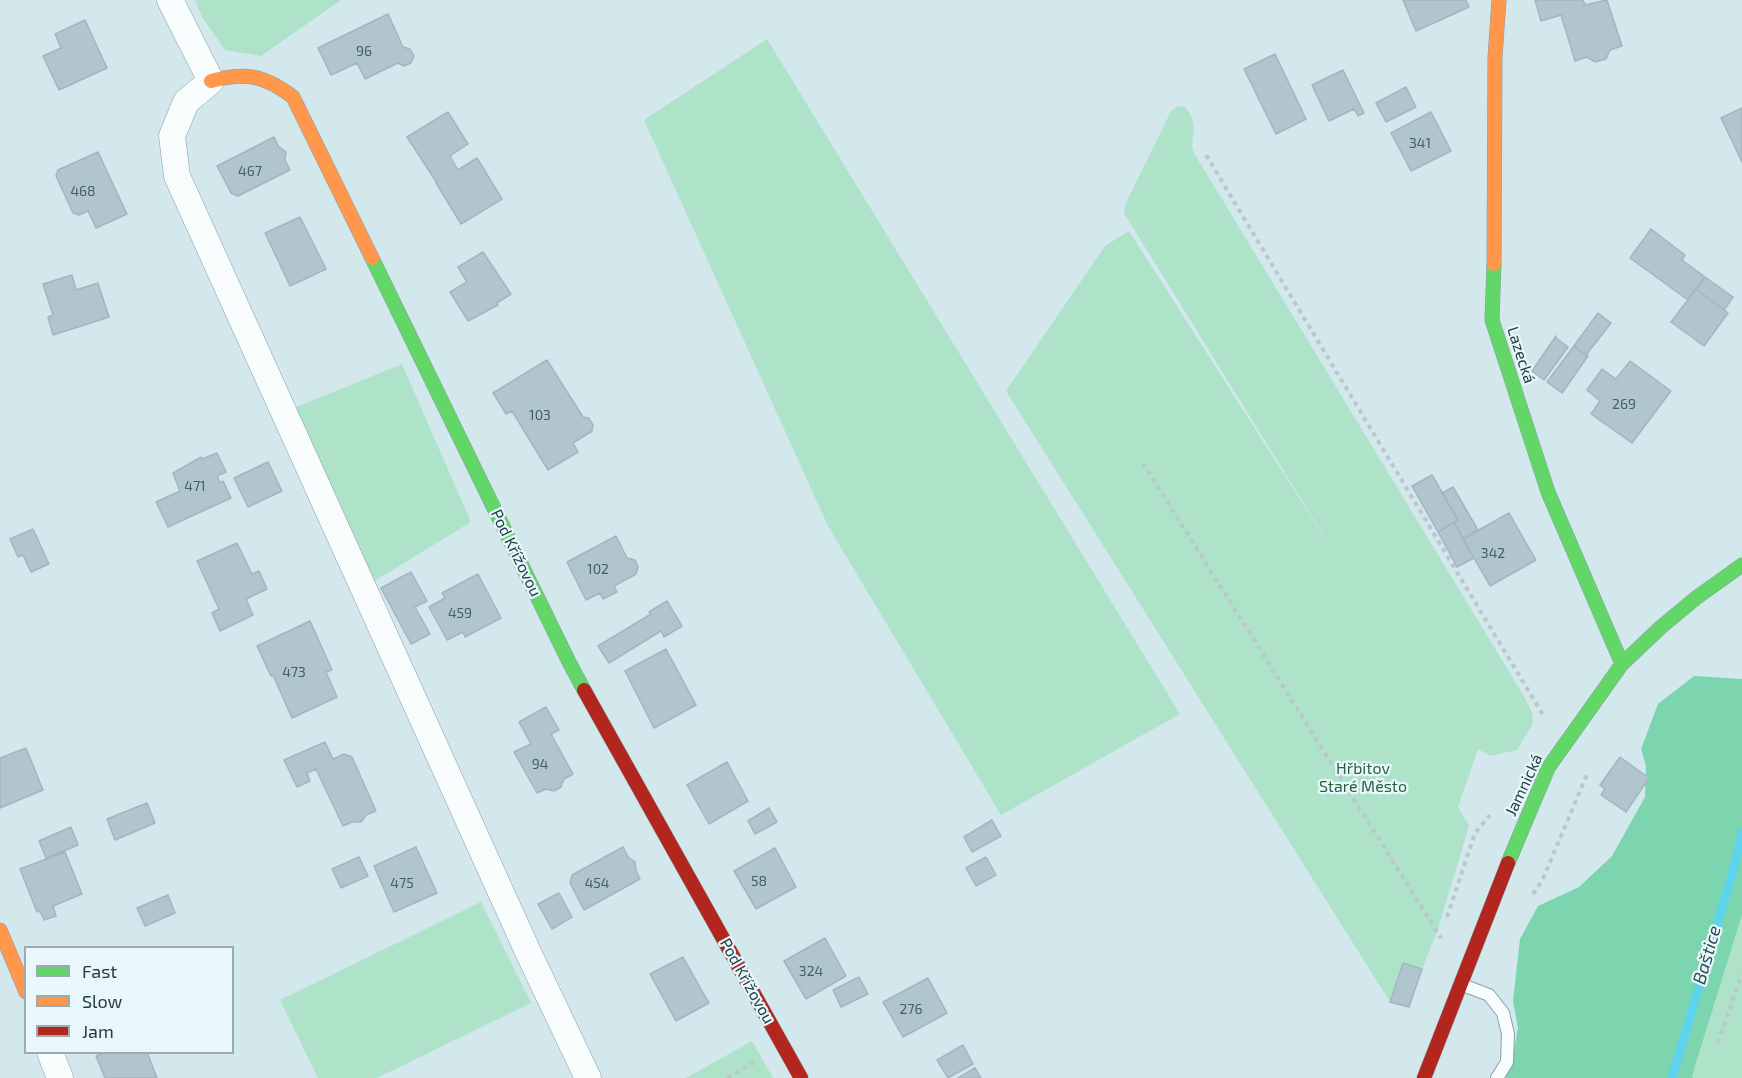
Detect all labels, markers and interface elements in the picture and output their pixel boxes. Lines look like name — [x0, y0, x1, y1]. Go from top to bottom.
house number: 96 — [356, 43, 372, 59]
house number: 341 — [1409, 135, 1431, 151]
house number: 467 — [238, 163, 262, 179]
house number: 468 — [70, 183, 96, 199]
street label: Lazecká — [1503, 324, 1539, 386]
house number: 269 — [1612, 396, 1636, 412]
house number: 103 — [529, 407, 551, 423]
house number: 471 — [184, 478, 206, 494]
street label: Pod Křížovou — [487, 506, 545, 600]
house number: 342 — [1481, 545, 1505, 561]
house number: 102 — [587, 561, 609, 577]
house number: 459 — [448, 605, 472, 621]
house number: 473 — [282, 664, 306, 680]
street label: Jamnická — [1501, 751, 1547, 819]
house number: 94 — [532, 756, 548, 772]
park label: Hřbitov Staré Město — [1319, 759, 1407, 797]
house number: 58 — [751, 873, 767, 889]
house number: 475 — [390, 875, 414, 891]
house number: 454 — [585, 875, 609, 891]
water label: Baštice — [1688, 923, 1726, 987]
street label: Pod Křížovou — [716, 935, 778, 1027]
legend — [24, 946, 234, 1054]
text: Fast — [82, 960, 117, 982]
house number: 324 — [799, 963, 823, 979]
text: Slow — [82, 990, 122, 1012]
house number: 276 — [899, 1001, 923, 1017]
text: Jam — [82, 1020, 114, 1042]

